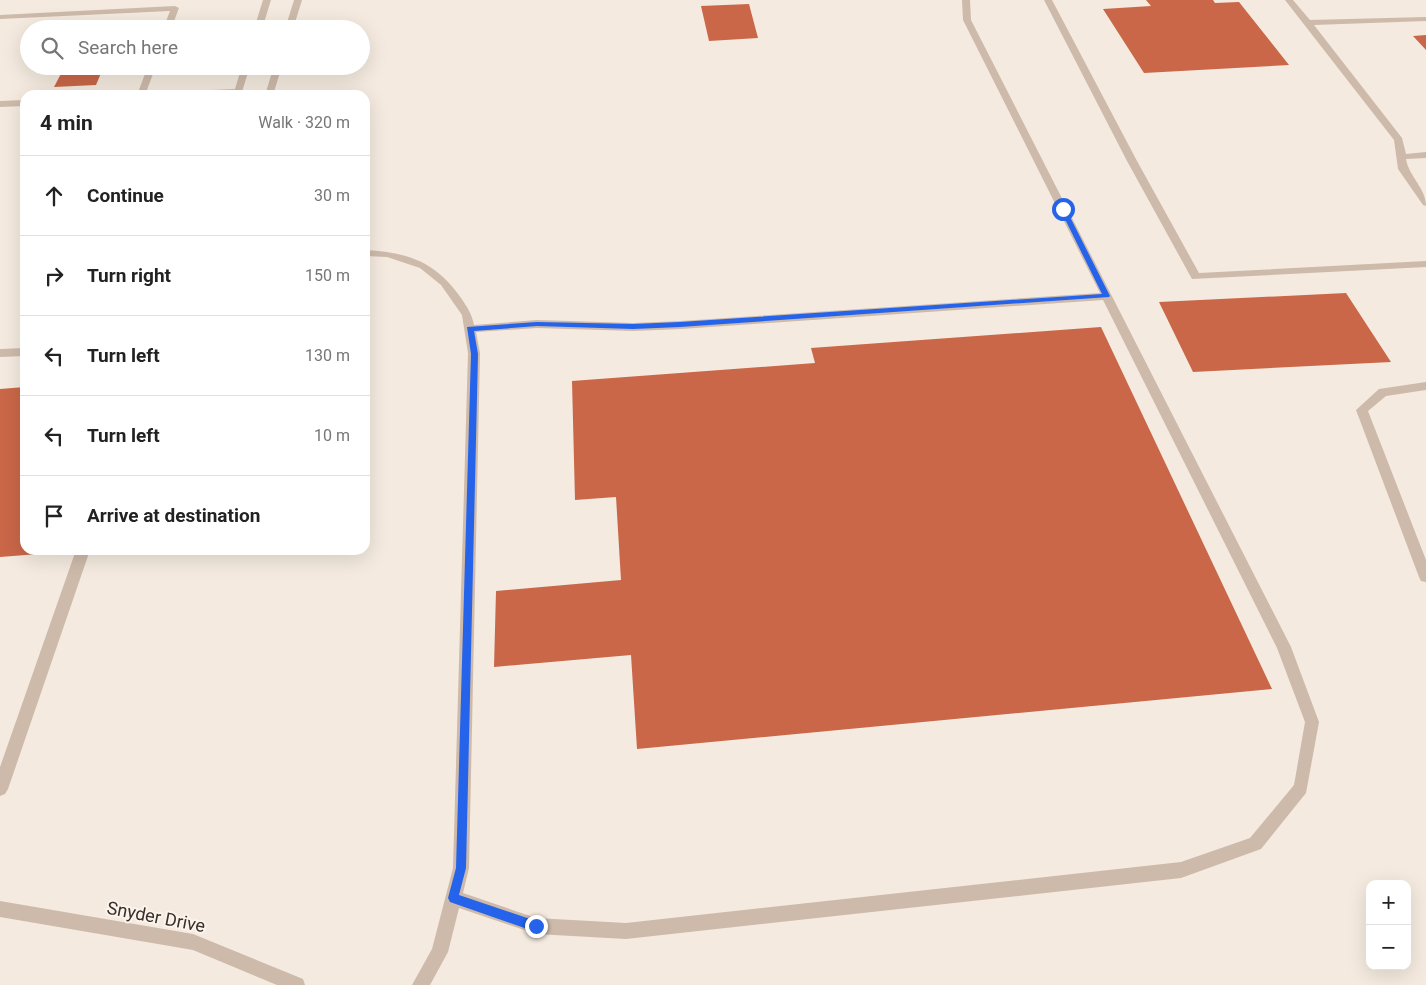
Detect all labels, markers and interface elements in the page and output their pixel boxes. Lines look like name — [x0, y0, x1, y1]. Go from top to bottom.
search box — [20, 20, 370, 75]
icon: search — [38, 34, 66, 62]
text: Search here — [78, 36, 178, 59]
text: 4 min — [40, 111, 93, 135]
text: Walk · 320 m — [258, 113, 350, 132]
icon: ahead — [40, 182, 68, 210]
text: Continue — [87, 184, 164, 207]
text: 30 m — [314, 186, 350, 205]
route start — [1052, 198, 1075, 221]
icon: right — [40, 262, 68, 290]
text: Turn right — [87, 264, 171, 287]
text: 150 m — [305, 266, 350, 285]
icon: left — [40, 342, 68, 370]
text: Turn left — [87, 344, 160, 367]
text: 130 m — [305, 346, 350, 365]
icon: left — [40, 422, 68, 450]
text: Turn left — [87, 424, 160, 447]
text: 10 m — [314, 426, 350, 445]
icon: arrive — [40, 502, 68, 530]
text: Arrive at destination — [87, 504, 260, 527]
map controls — [1366, 880, 1411, 970]
button: + — [1366, 880, 1411, 925]
street label: Snyder Drive — [105, 897, 207, 936]
route end — [525, 915, 548, 938]
button: − — [1366, 925, 1411, 970]

